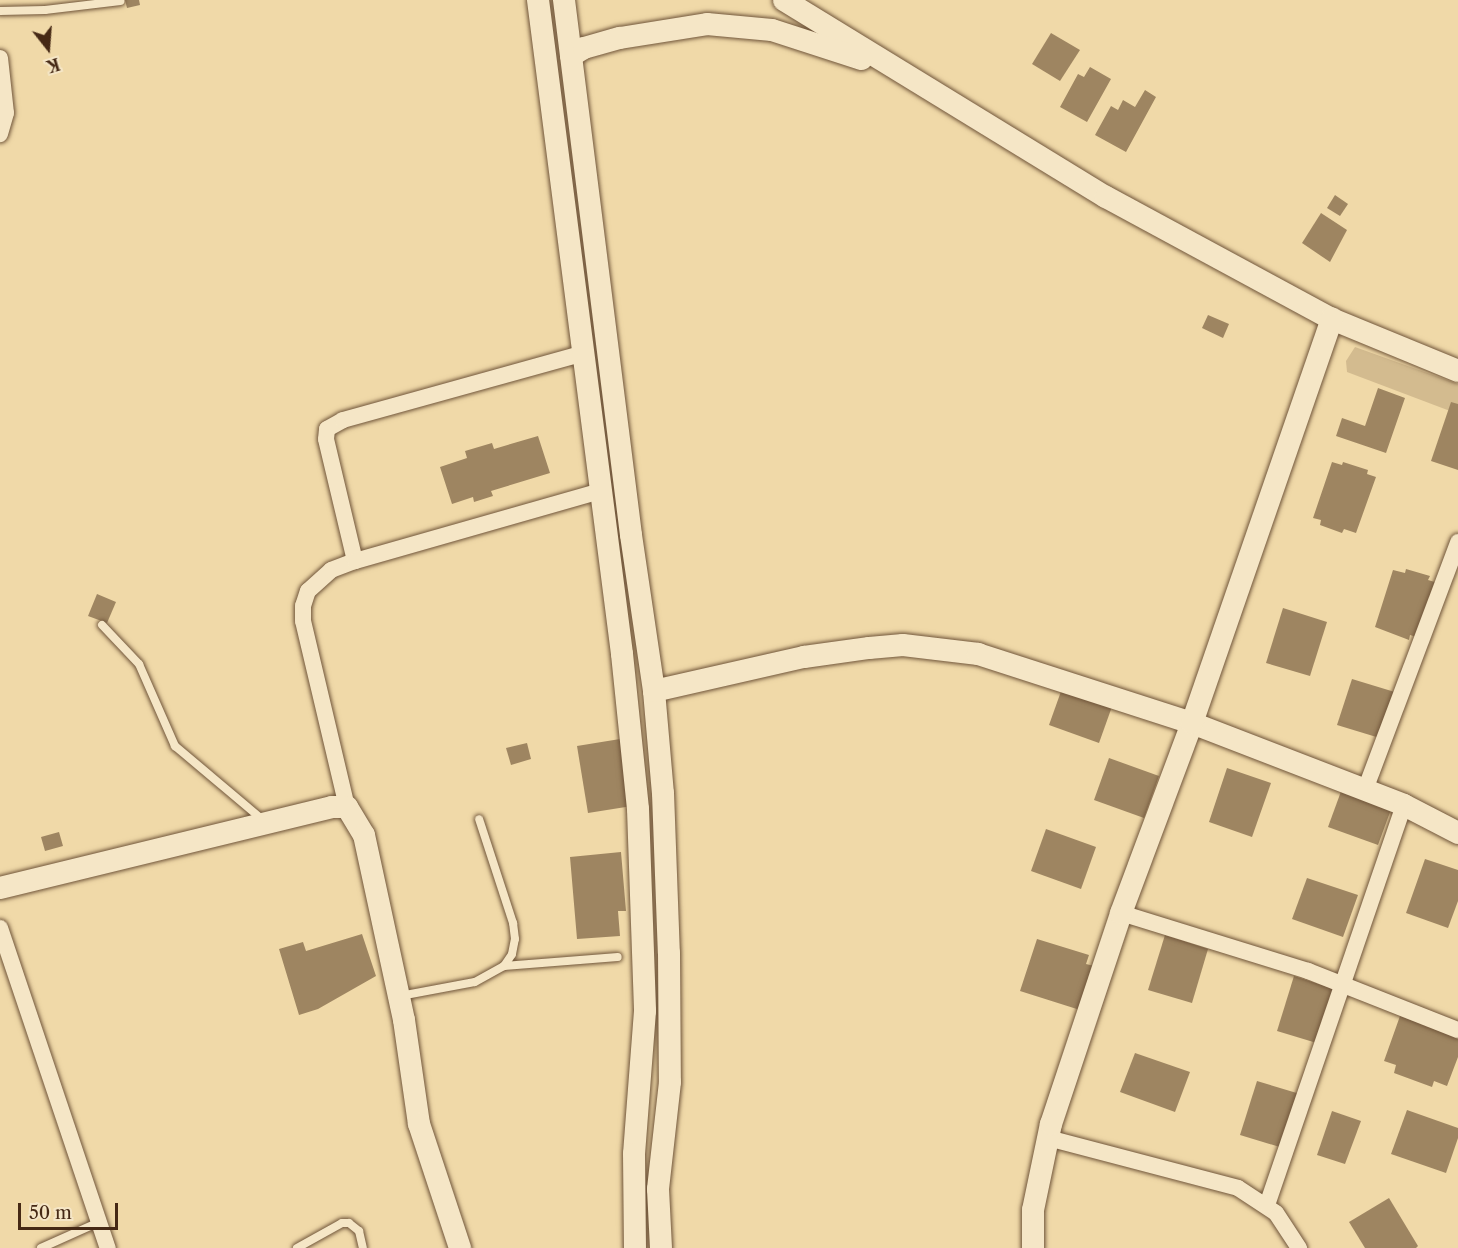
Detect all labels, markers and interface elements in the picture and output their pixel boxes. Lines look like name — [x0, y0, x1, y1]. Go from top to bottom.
north arrow — [18, 18, 78, 78]
text: K — [44, 54, 62, 77]
scale bar — [21, 1191, 122, 1229]
text: 50 m — [29, 1202, 72, 1224]

